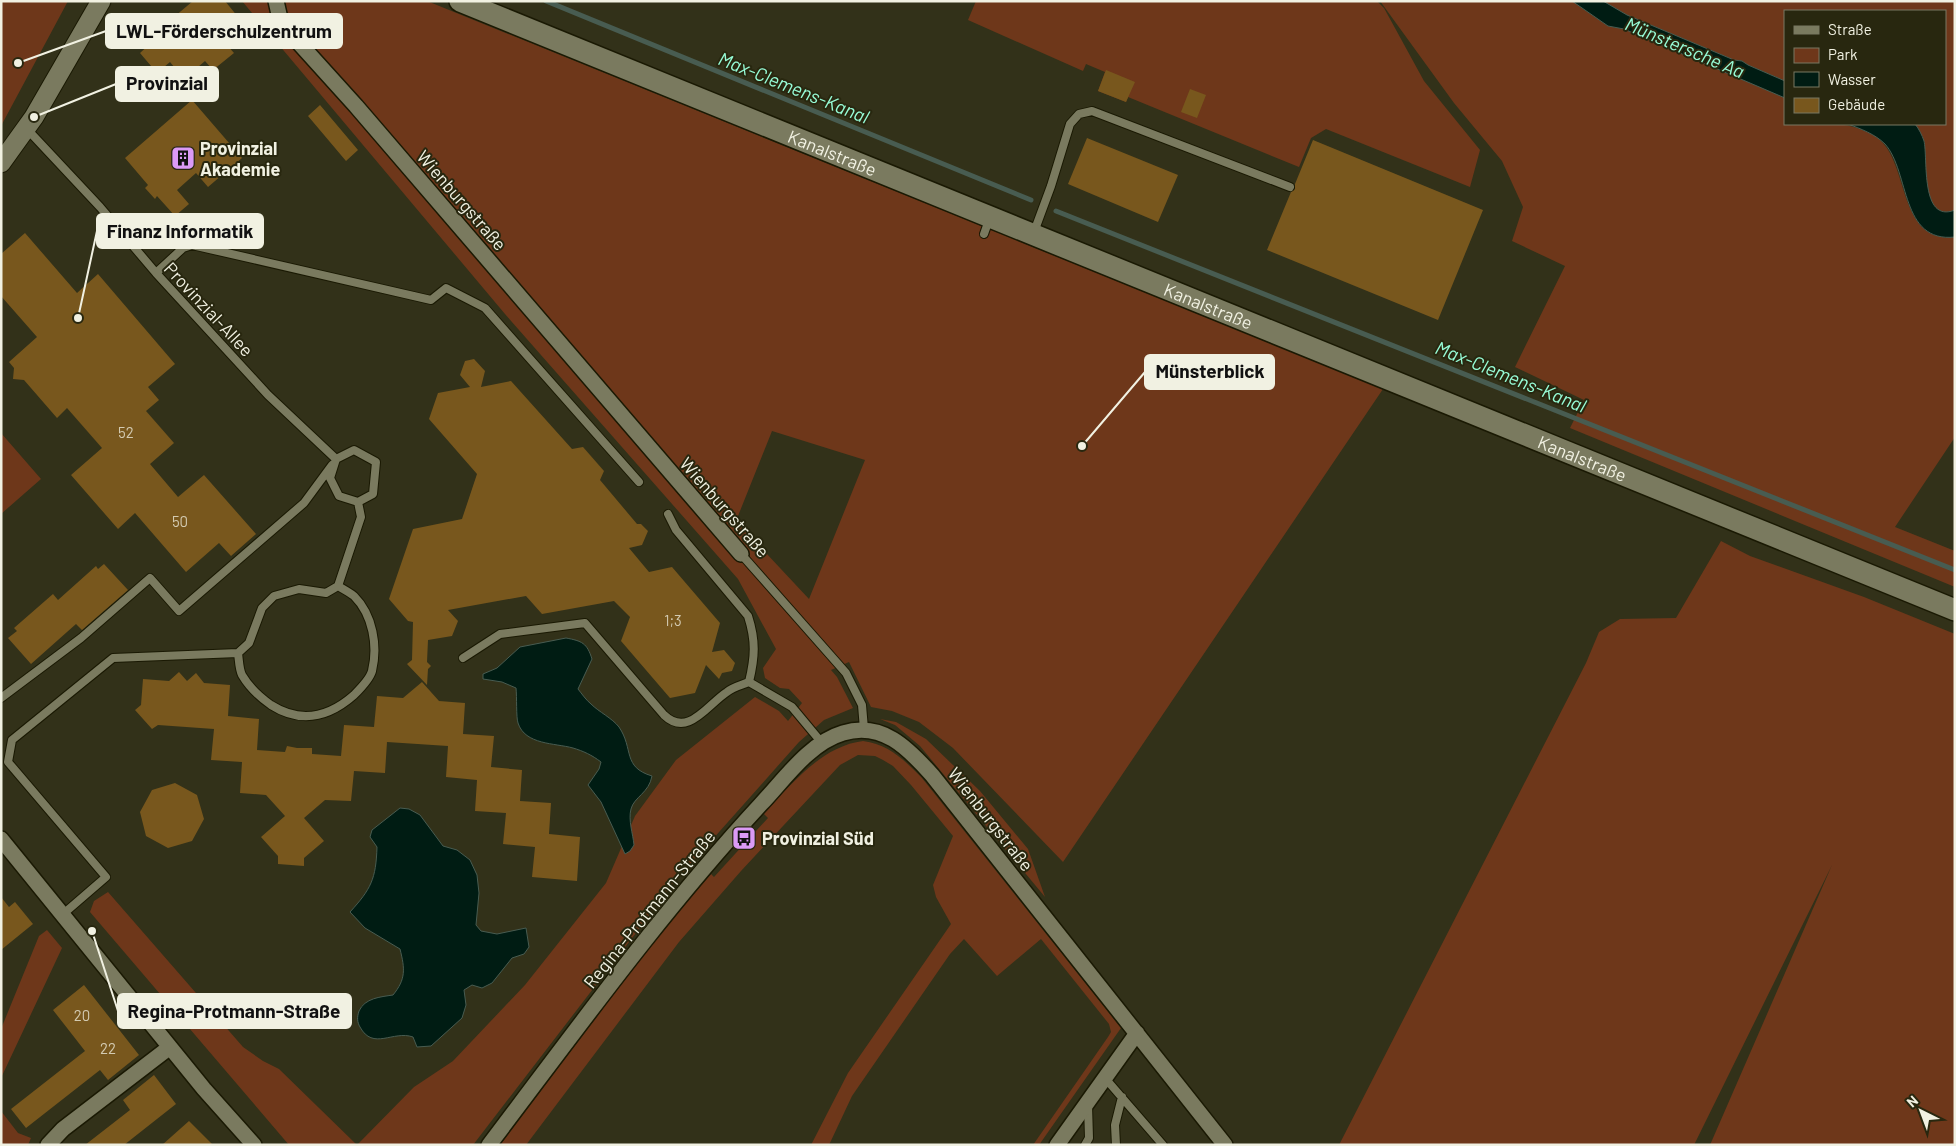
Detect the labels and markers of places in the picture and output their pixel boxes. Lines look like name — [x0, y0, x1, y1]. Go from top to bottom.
callout: LWL-Förderschulzentrum — [106, 14, 342, 48]
callout: Provinzial — [116, 67, 218, 101]
place label: Provinzial Akademie — [200, 137, 280, 180]
building icon: Provinzial Akademie — [170, 145, 196, 171]
callout: Finanz Informatik — [97, 214, 263, 248]
callout: Münsterblick — [1145, 355, 1274, 389]
bus stop icon: Provinzial Süd — [731, 825, 757, 851]
place label: Provinzial Süd — [762, 827, 874, 849]
callout: Regina-Protmann-Straße — [118, 994, 351, 1028]

